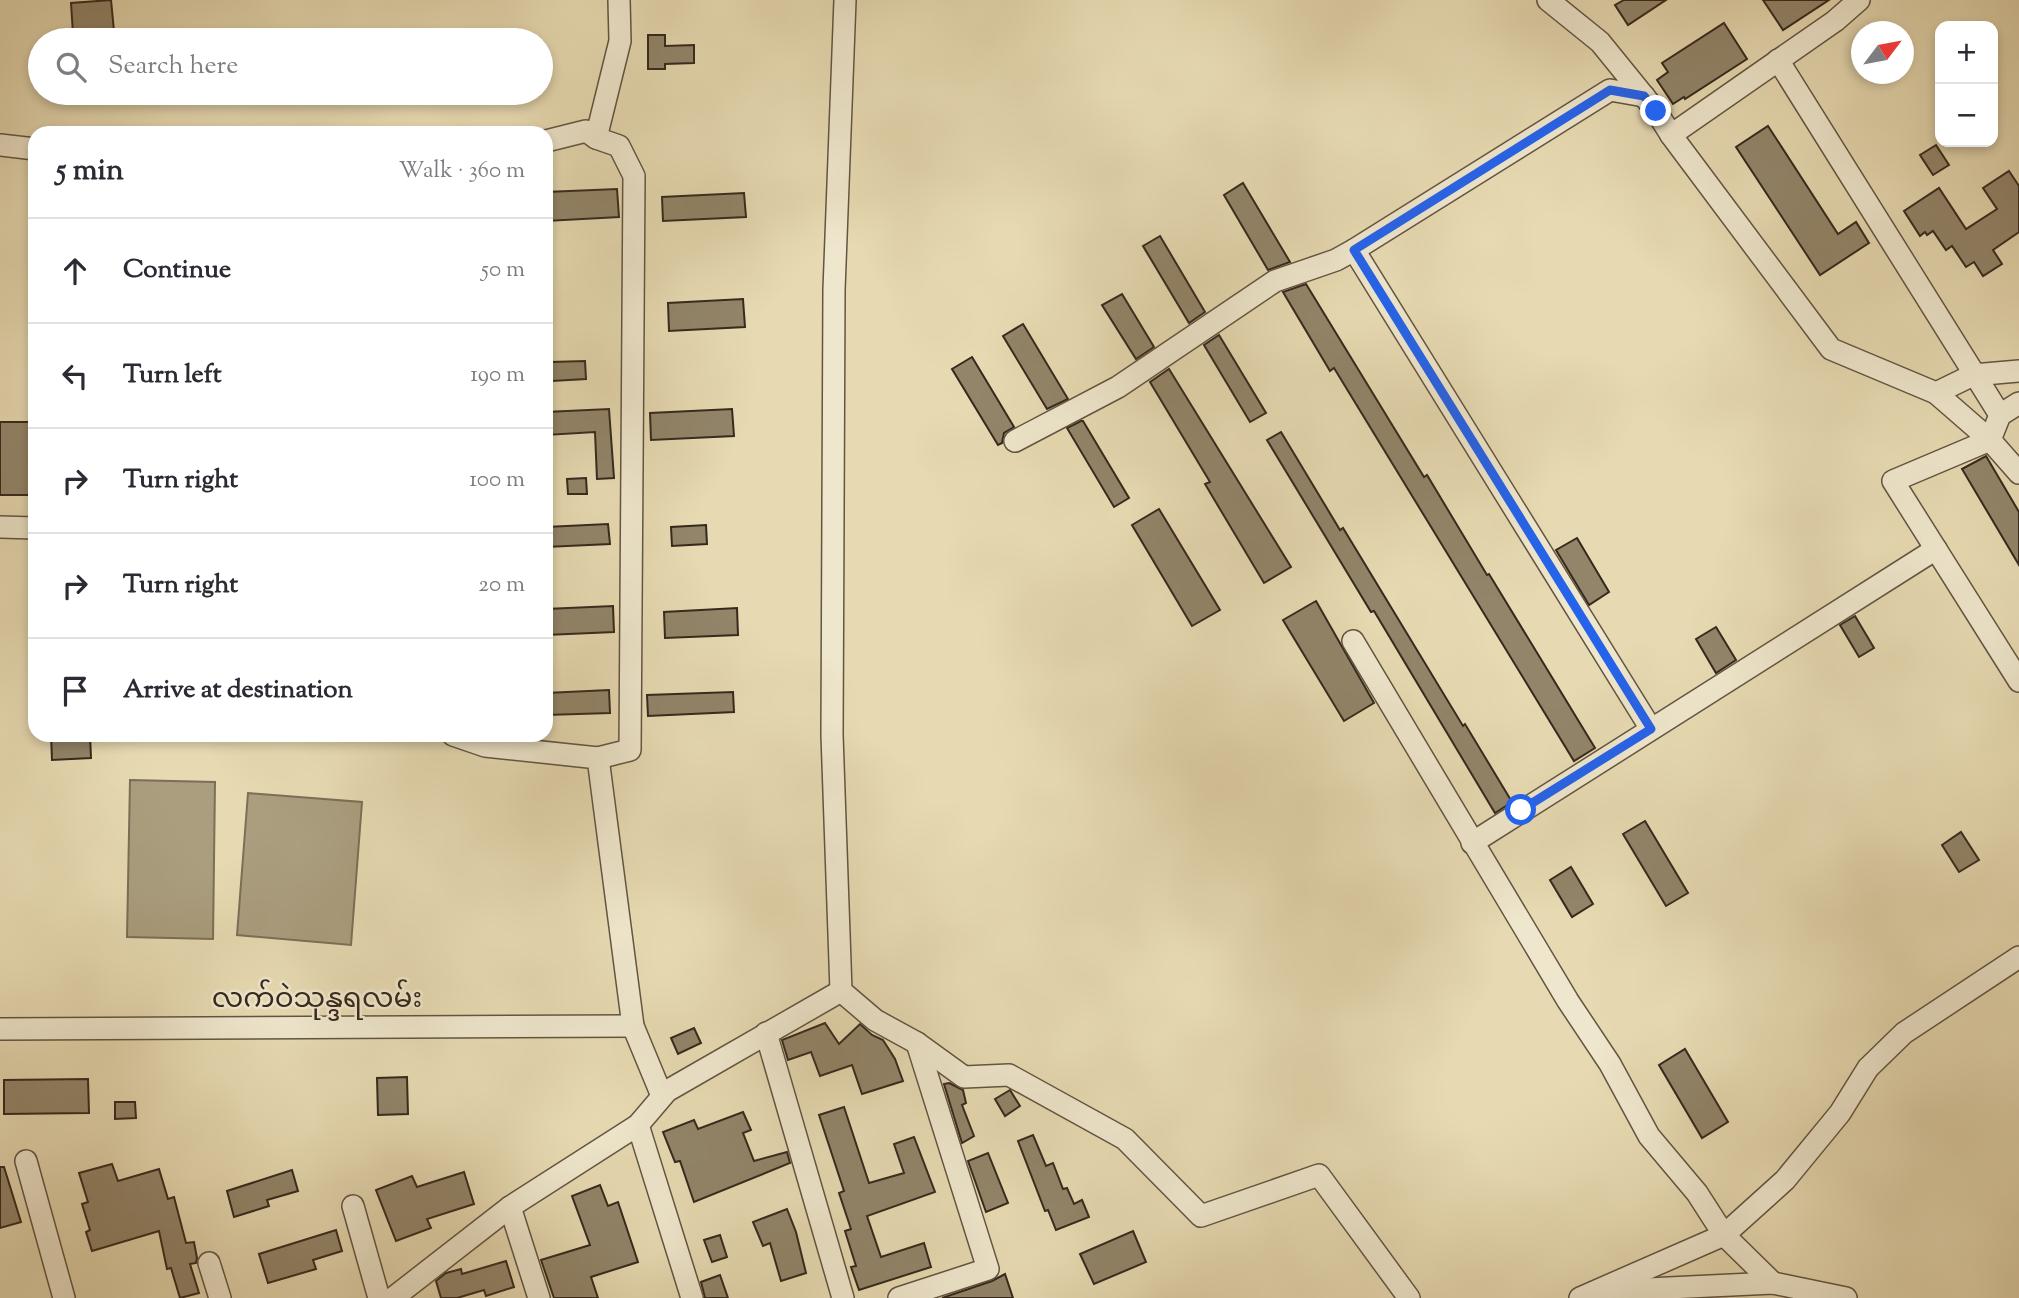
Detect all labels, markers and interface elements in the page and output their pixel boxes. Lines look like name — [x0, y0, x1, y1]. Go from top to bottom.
north arrow — [1851, 21, 1914, 84]
map controls — [1935, 21, 1998, 147]
button: + — [1935, 21, 1998, 84]
search box — [28, 28, 553, 105]
icon: search — [52, 48, 90, 86]
text: Search here — [108, 48, 238, 85]
button: − — [1935, 84, 1998, 147]
route end — [1640, 95, 1671, 126]
text: 5 min — [56, 150, 124, 193]
text: Walk · 360 m — [399, 155, 525, 188]
icon: ahead — [56, 252, 94, 290]
text: Continue — [123, 252, 231, 289]
text: 50 m — [481, 254, 525, 287]
icon: left — [56, 357, 94, 395]
text: Turn left — [123, 357, 222, 394]
text: 190 m — [470, 359, 525, 392]
icon: right — [56, 462, 94, 500]
text: Turn right — [123, 462, 238, 499]
text: 100 m — [469, 464, 525, 497]
icon: right — [56, 567, 94, 605]
text: Turn right — [123, 567, 238, 604]
text: 20 m — [478, 569, 525, 602]
icon: arrive — [56, 672, 94, 710]
text: Arrive at destination — [123, 672, 353, 709]
route start — [1505, 794, 1536, 825]
street label: လက်ဝဲသုန္ဒရလမ်း — [212, 979, 422, 1021]

